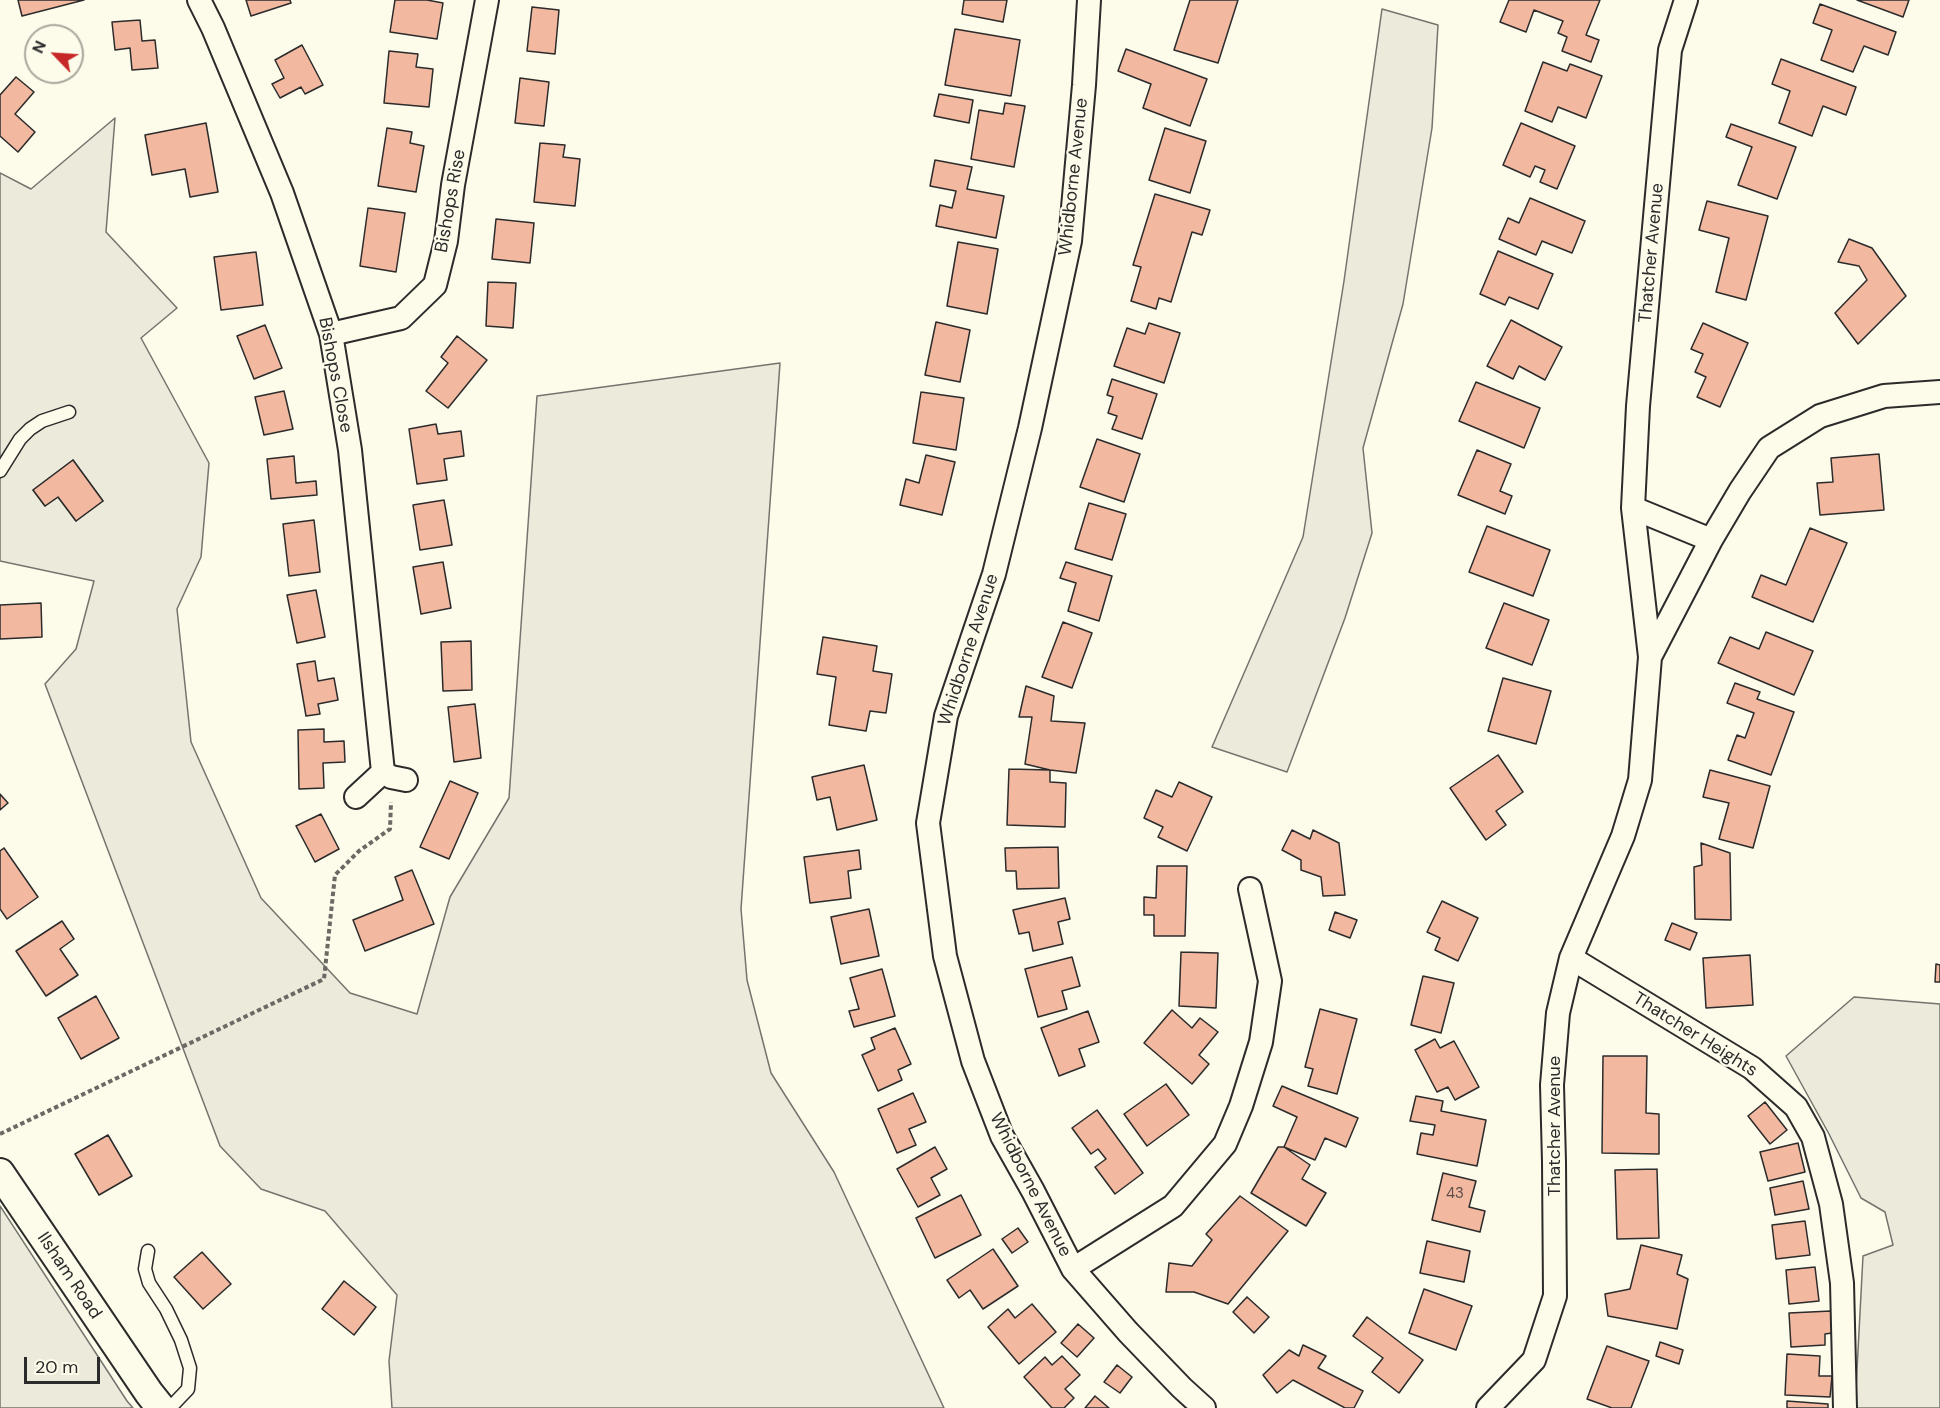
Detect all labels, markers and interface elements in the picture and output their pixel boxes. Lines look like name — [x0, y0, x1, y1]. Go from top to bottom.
north arrow — [24, 24, 84, 84]
text: N — [27, 37, 51, 57]
street label: Whidborne Avenue — [1055, 97, 1093, 257]
street label: Bishops Rise — [431, 148, 471, 254]
street label: Thatcher Avenue — [1635, 182, 1669, 324]
street label: Bishops Close — [313, 315, 357, 435]
street label: Whidborne Avenue — [934, 571, 1004, 729]
street label: Thatcher Heights — [1629, 988, 1761, 1082]
street label: Thatcher Avenue — [1544, 1056, 1566, 1196]
street label: Whidborne Avenue — [984, 1109, 1076, 1261]
house number: 43 — [1446, 1185, 1464, 1203]
street label: Ilsham Road — [32, 1228, 106, 1324]
scale bar — [27, 1345, 104, 1383]
text: 20 m — [35, 1355, 78, 1379]

